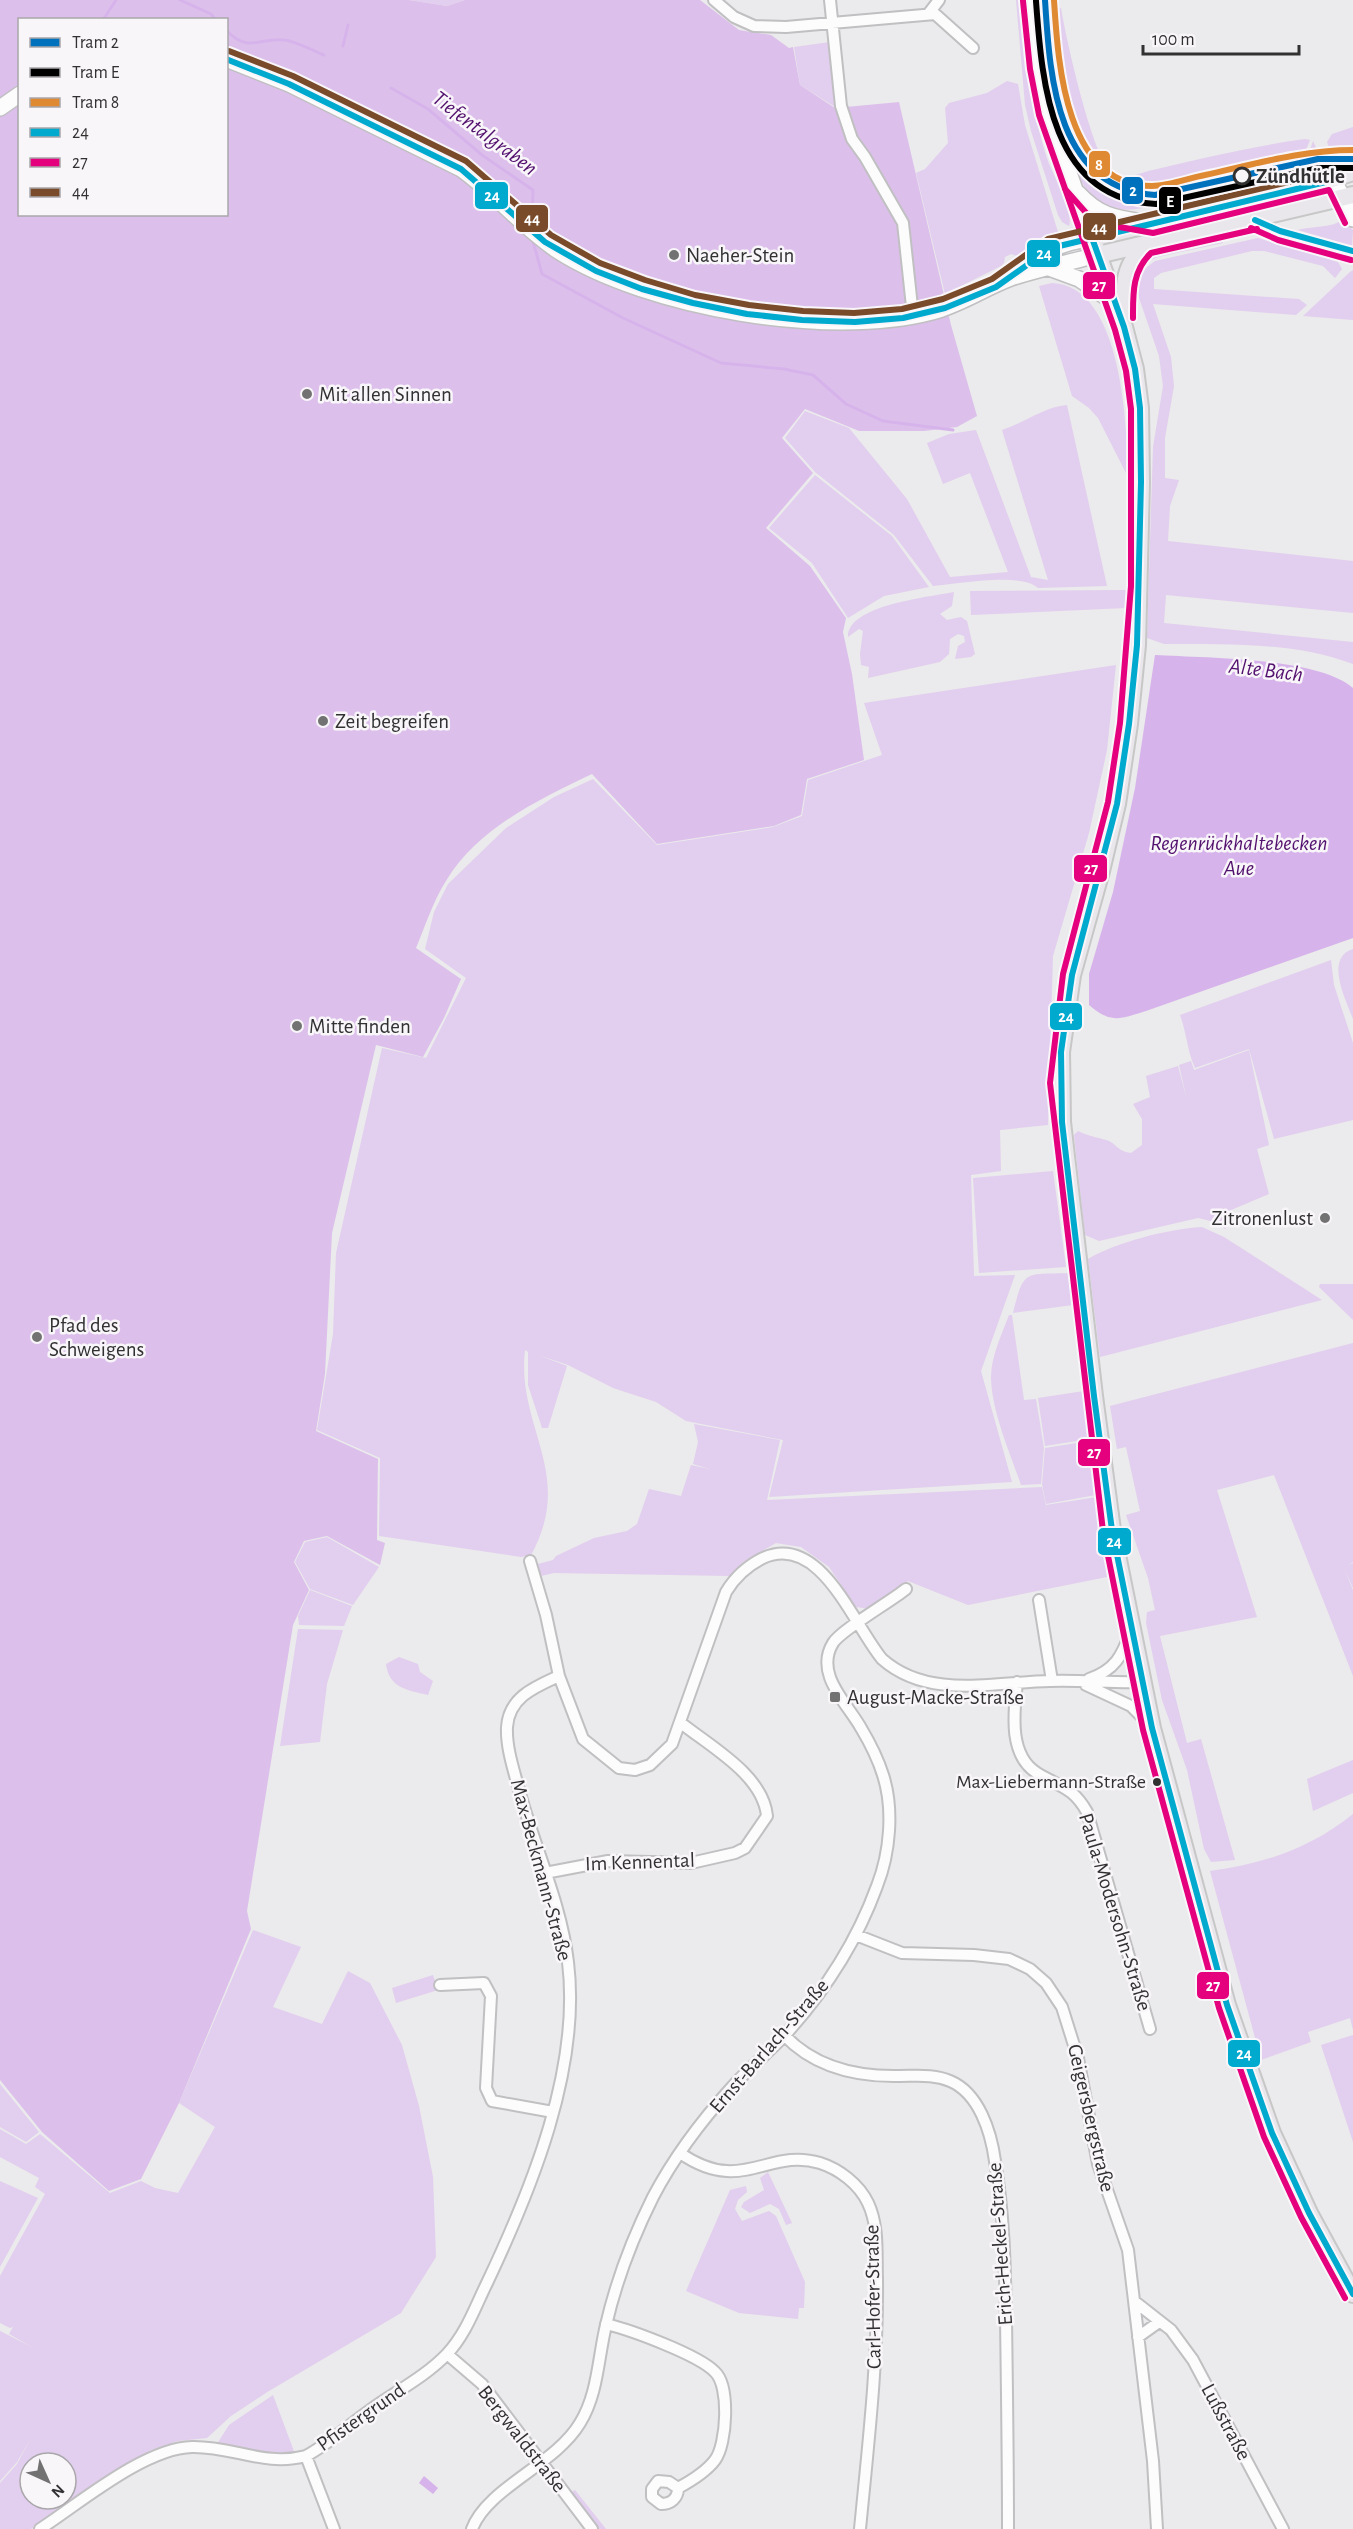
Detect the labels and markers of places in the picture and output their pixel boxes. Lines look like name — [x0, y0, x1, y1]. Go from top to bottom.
place label: Zündhütle — [1256, 166, 1345, 187]
marker: Zündhütle — [1233, 167, 1251, 185]
place label: Naeher-Stein — [686, 245, 794, 266]
marker: Naeher-Stein — [667, 248, 681, 262]
place label: Mit allen Sinnen — [319, 384, 452, 405]
marker: Mit allen Sinnen — [300, 387, 314, 401]
place label: Zeit begreifen — [335, 711, 449, 732]
marker: Zeit begreifen — [316, 714, 330, 728]
place label: Mitte finden — [309, 1016, 411, 1037]
marker: Mitte finden — [290, 1019, 304, 1033]
place label: Zitronenlust — [1212, 1208, 1313, 1229]
marker: Zitronenlust — [1318, 1211, 1332, 1225]
place label: Pfad des Schweigens — [49, 1315, 144, 1360]
marker: Pfad des Schweigens — [30, 1330, 44, 1344]
place label: August-Macke-Straße — [847, 1687, 1024, 1708]
marker: August-Macke-Straße — [828, 1690, 842, 1704]
place label: Max-Liebermann-Straße — [956, 1772, 1146, 1792]
marker: Max-Liebermann-Straße — [1151, 1776, 1163, 1788]

